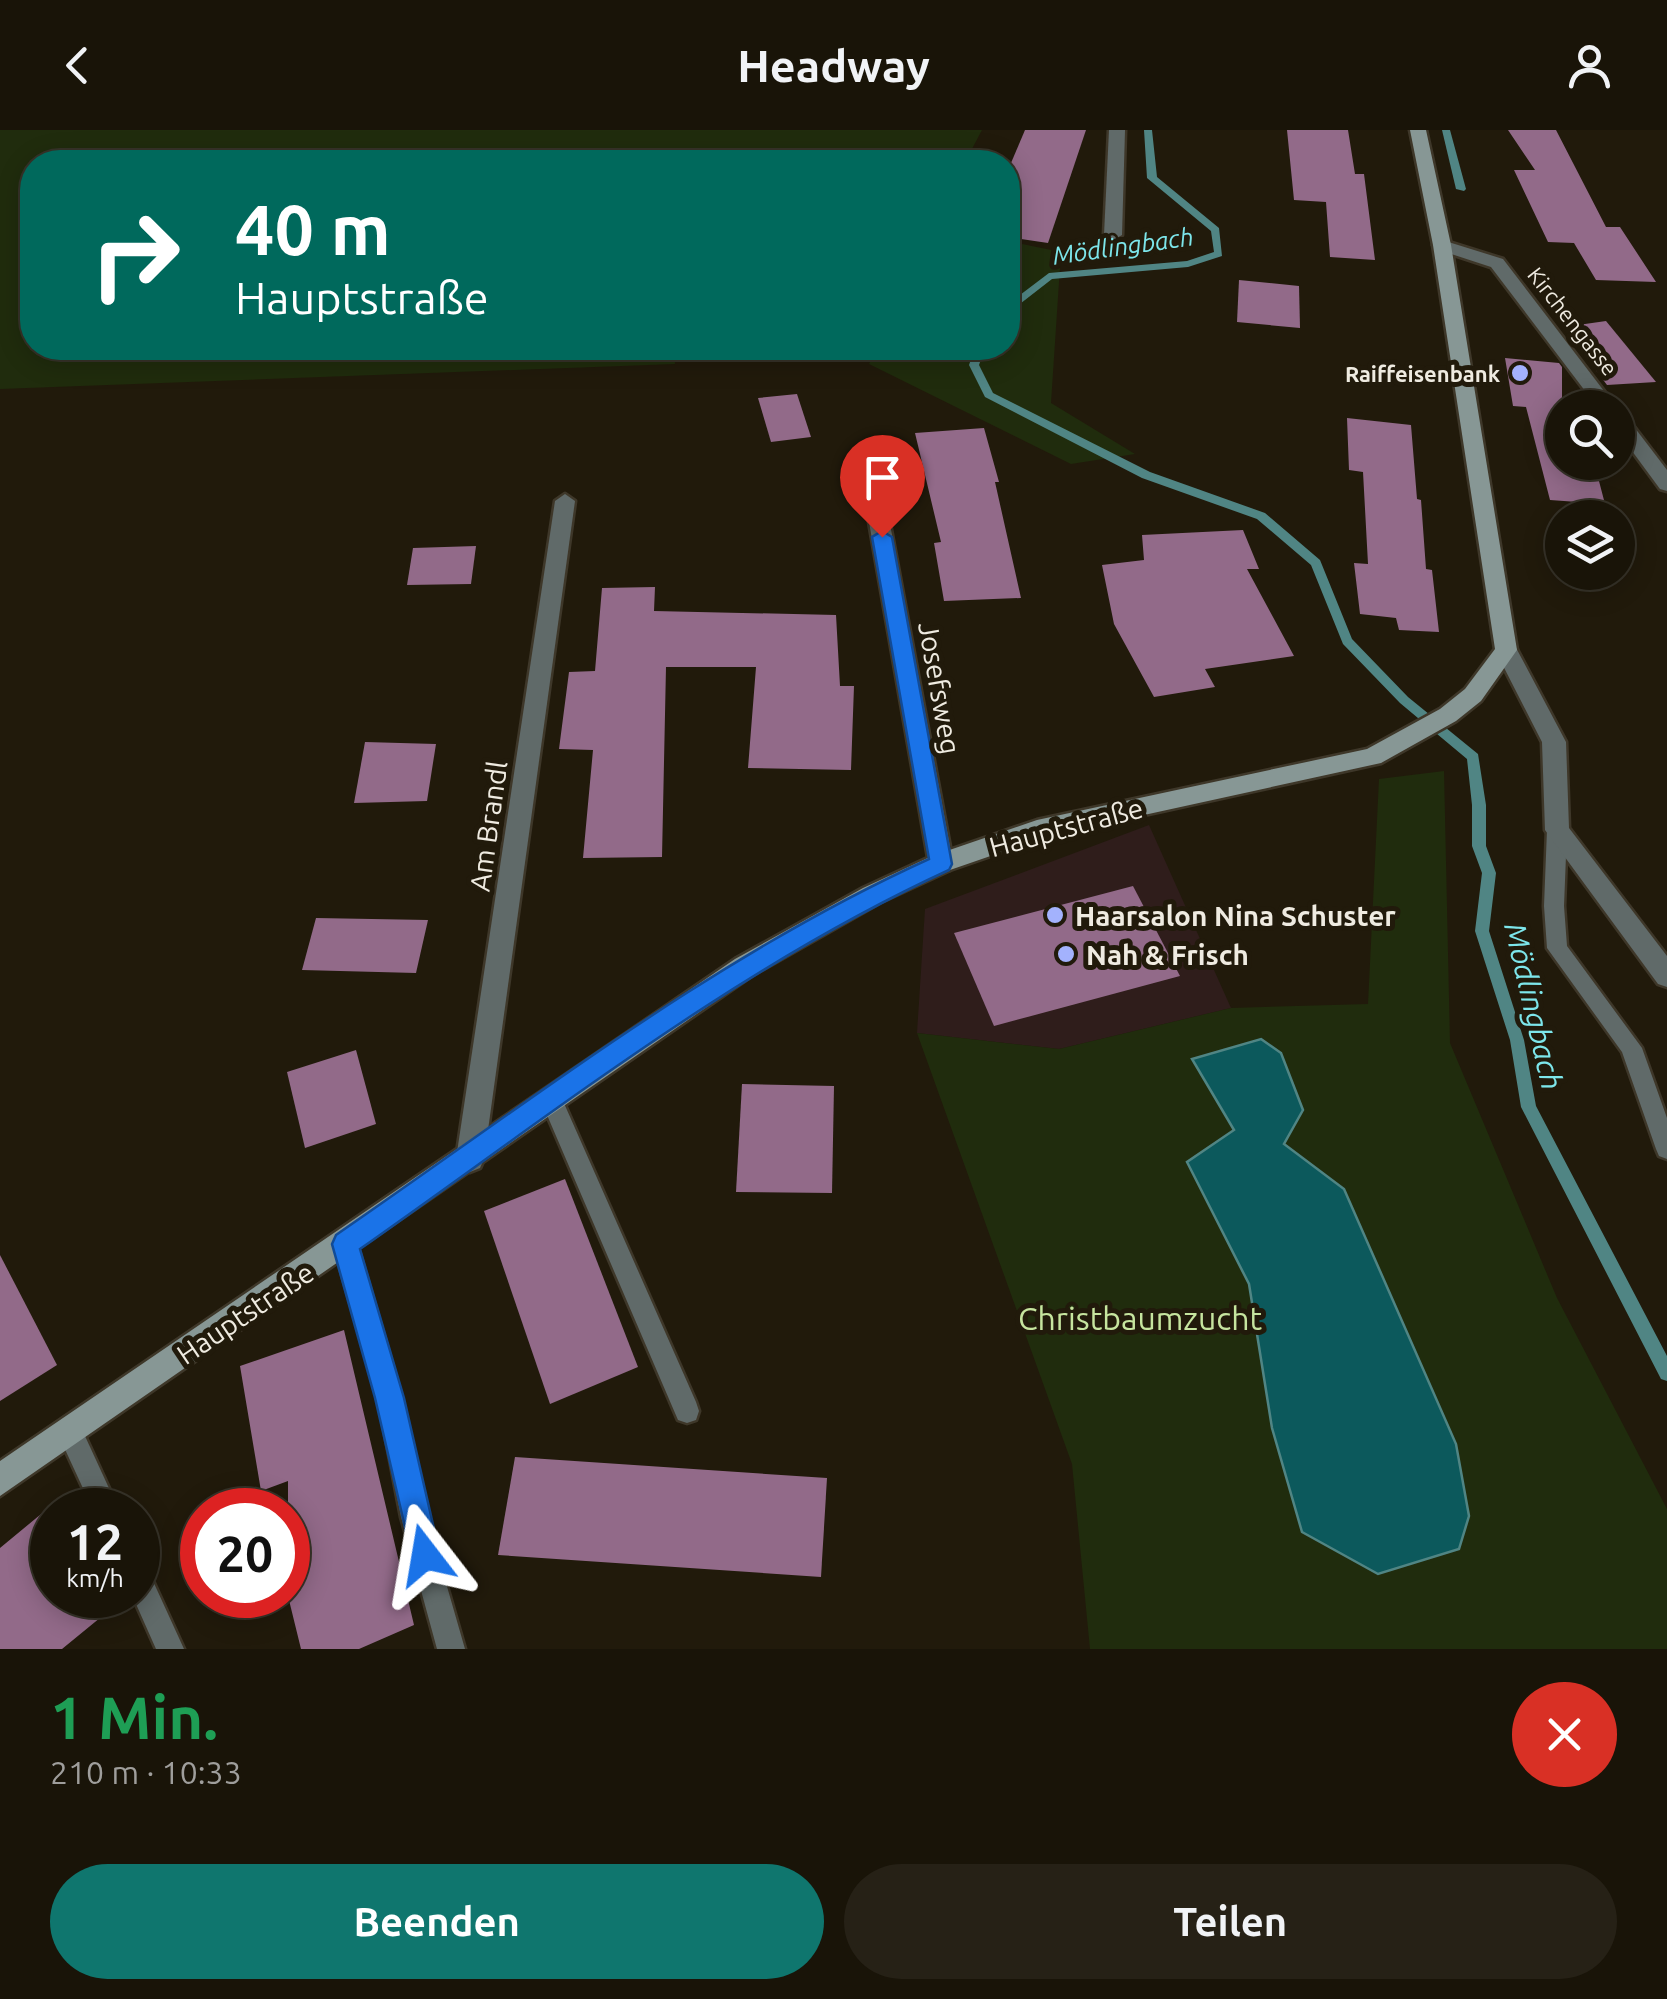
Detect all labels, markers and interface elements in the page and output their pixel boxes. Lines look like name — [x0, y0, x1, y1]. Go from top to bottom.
icon: back — [50, 38, 105, 93]
icon: person — [1562, 38, 1617, 93]
text: Headway — [737, 40, 930, 91]
icon: right — [70, 190, 200, 320]
text: 40 m — [235, 190, 391, 268]
water label: Mödlingbach — [1051, 222, 1195, 270]
street label: Kirchengasse — [1523, 262, 1623, 380]
text: Hauptstraße — [235, 272, 489, 323]
place label: Raiffeisenbank — [1345, 361, 1501, 386]
marker: Raiffeisenbank — [1509, 362, 1531, 384]
map controls — [1545, 390, 1635, 590]
button: search — [1545, 390, 1635, 480]
pin — [840, 435, 925, 538]
icon: arrive — [855, 450, 910, 505]
button: layers — [1545, 500, 1635, 590]
street label: Josefsweg — [913, 619, 967, 757]
street label: Am Brandl — [464, 759, 512, 893]
street label: Hauptstraße — [986, 792, 1146, 862]
place label: Haarsalon Nina Schuster — [1075, 900, 1396, 931]
marker: Haarsalon Nina Schuster — [1044, 904, 1066, 926]
water label: Mödlingbach — [1498, 919, 1570, 1093]
place label: Nah & Frisch — [1086, 939, 1249, 970]
marker: Nah & Frisch — [1055, 943, 1077, 965]
street label: Hauptstraße — [171, 1256, 319, 1370]
park label: Christbaumzucht — [1018, 1300, 1262, 1336]
speed limit sign: 20 — [180, 1488, 310, 1618]
position arrow — [373, 1503, 477, 1607]
text: 12 — [67, 1513, 123, 1569]
text: km/h — [66, 1564, 124, 1592]
button: close — [1512, 1682, 1617, 1787]
text: 1 Min. — [50, 1683, 218, 1750]
text: 210 m · 10:33 — [50, 1754, 242, 1790]
button: Beenden — [50, 1864, 824, 1979]
button: Teilen — [844, 1864, 1617, 1979]

